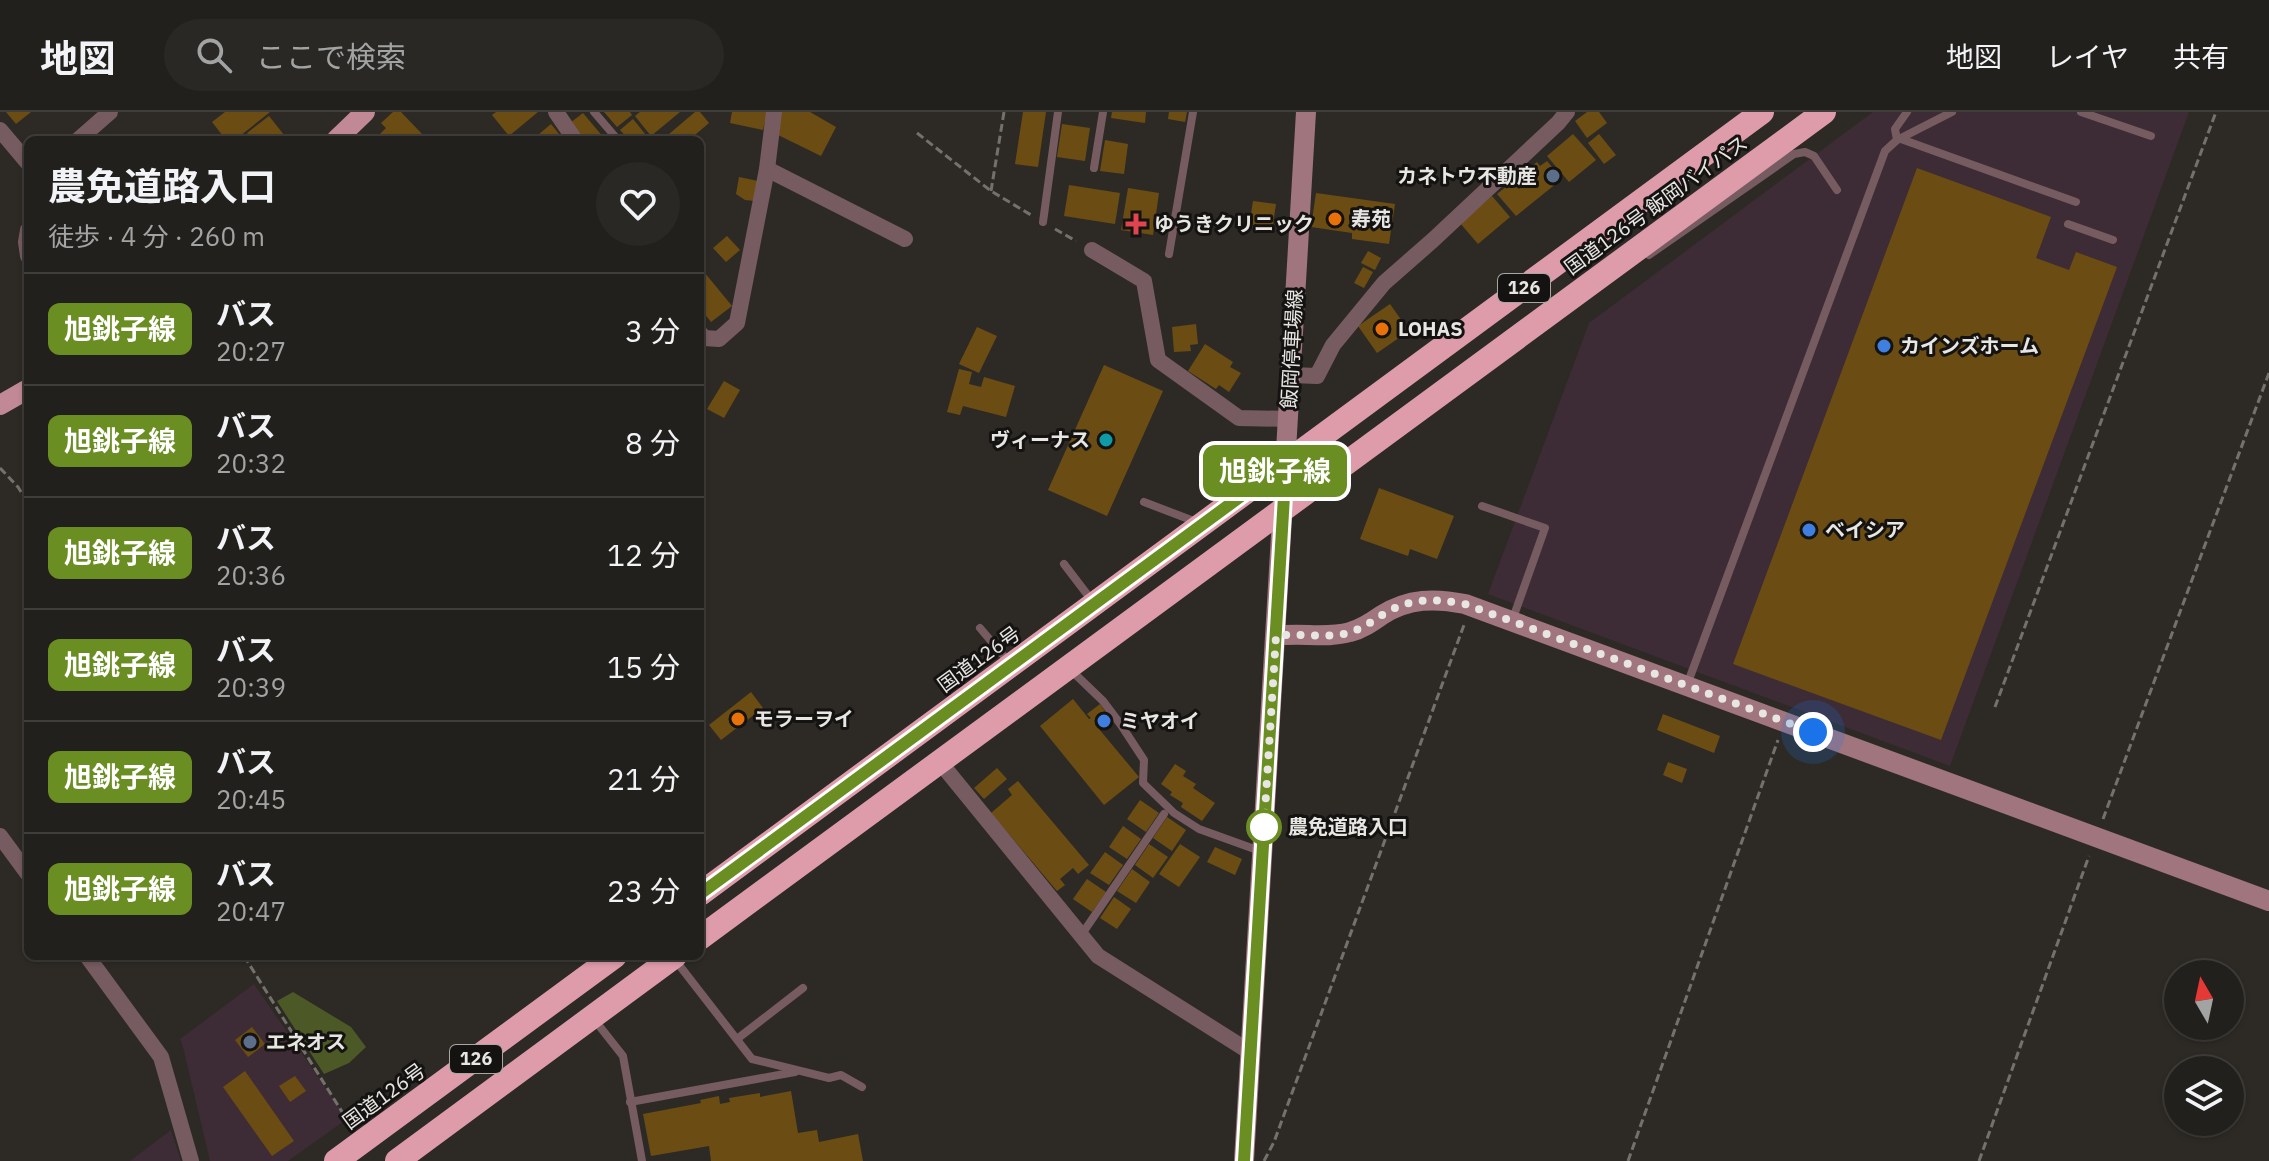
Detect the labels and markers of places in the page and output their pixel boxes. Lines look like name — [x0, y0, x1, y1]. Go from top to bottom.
place label: カネトウ不動産 — [1397, 162, 1537, 189]
marker: カネトウ不動産 — [1544, 167, 1562, 185]
place label: 寿苑 — [1351, 205, 1391, 232]
place label: ゆうきクリニック — [1154, 210, 1314, 237]
marker: 寿苑 — [1326, 210, 1344, 228]
marker: ゆうきクリニック — [1125, 213, 1147, 235]
place label: LOHAS — [1398, 315, 1463, 342]
marker: LOHAS — [1373, 320, 1391, 338]
place label: カインズホーム — [1900, 332, 2039, 359]
marker: カインズホーム — [1875, 337, 1893, 355]
place label: ヴィーナス — [990, 426, 1090, 453]
marker: ヴィーナス — [1097, 431, 1115, 449]
place label: ベイシア — [1825, 516, 1905, 543]
marker: ベイシア — [1800, 521, 1818, 539]
place label: モラーヲイ — [754, 705, 854, 732]
place label: ミヤオイ — [1120, 707, 1200, 734]
marker: モラーヲイ — [729, 710, 747, 728]
marker: ミヤオイ — [1095, 712, 1113, 730]
marker: 農免道路入口 — [1247, 810, 1281, 844]
place label: 農免道路入口 — [1288, 813, 1408, 840]
place label: エネオス — [266, 1028, 346, 1055]
marker: エネオス — [241, 1033, 259, 1051]

